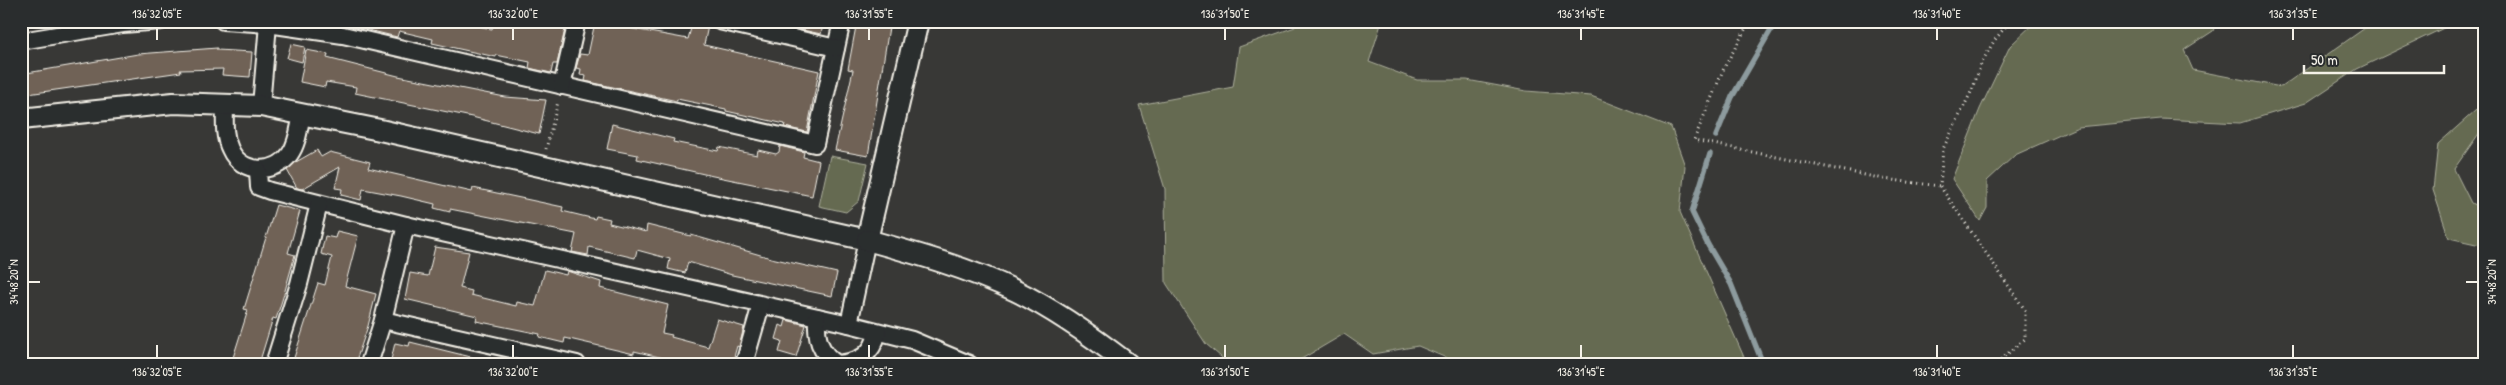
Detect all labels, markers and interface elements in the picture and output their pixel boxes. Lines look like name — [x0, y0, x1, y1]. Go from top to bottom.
text: 136°32'05"E — [132, 5, 183, 22]
text: 136°32'00"E — [488, 5, 539, 22]
text: 136°31'55"E — [845, 5, 894, 22]
text: 136°31'50"E — [1201, 5, 1250, 22]
text: 136°31'45"E — [1557, 5, 1605, 22]
text: 136°31'40"E — [1913, 5, 1962, 22]
text: 136°31'35"E — [2269, 5, 2318, 22]
scale bar — [2304, 42, 2444, 74]
text: 50 m — [2311, 49, 2338, 70]
text: 34°48'20"N — [5, 259, 22, 305]
text: 34°48'20"N — [2483, 259, 2500, 305]
text: 136°32'05"E — [132, 363, 183, 380]
text: 136°32'00"E — [488, 363, 539, 380]
text: 136°31'55"E — [845, 363, 894, 380]
text: 136°31'50"E — [1201, 363, 1250, 380]
text: 136°31'45"E — [1557, 363, 1605, 380]
text: 136°31'40"E — [1913, 363, 1962, 380]
text: 136°31'35"E — [2269, 363, 2318, 380]

